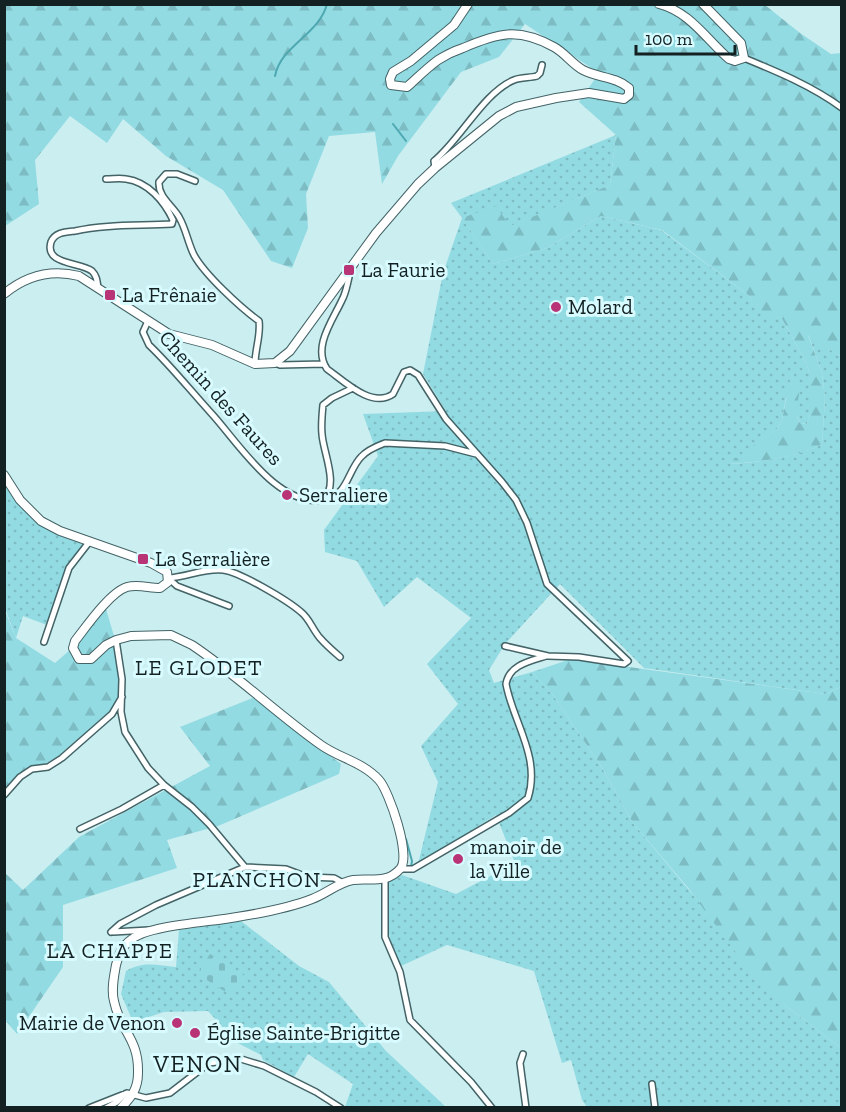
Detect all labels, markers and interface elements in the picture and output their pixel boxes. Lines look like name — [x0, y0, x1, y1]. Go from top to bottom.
scale bar — [636, 18, 735, 56]
text: 100 m — [645, 28, 693, 50]
place label: La Faurie — [361, 257, 445, 282]
marker: La Faurie — [342, 263, 356, 277]
place label: La Frênaie — [122, 282, 217, 307]
marker: La Frênaie — [103, 288, 117, 302]
place label: Molard — [568, 294, 633, 319]
marker: Molard — [549, 300, 563, 314]
street label: Chemin des Faures — [154, 325, 288, 470]
place label: Serraliere — [299, 482, 388, 507]
marker: Serraliere — [280, 488, 294, 502]
place label: La Serralière — [155, 546, 270, 571]
marker: La Serralière — [136, 552, 150, 566]
district label: LE GLODET — [135, 654, 263, 681]
place label: manoir de la Ville — [470, 834, 562, 883]
marker: manoir de la Ville — [451, 852, 465, 866]
district label: PLANCHON — [192, 866, 322, 893]
district label: LA CHAPPE — [47, 937, 173, 964]
place label: Mairie de Venon — [19, 1010, 165, 1035]
marker: Mairie de Venon — [170, 1016, 184, 1030]
place label: Église Sainte-Brigitte — [207, 1020, 400, 1045]
marker: Église Sainte-Brigitte — [188, 1026, 202, 1040]
district label: VENON — [152, 1049, 243, 1078]

